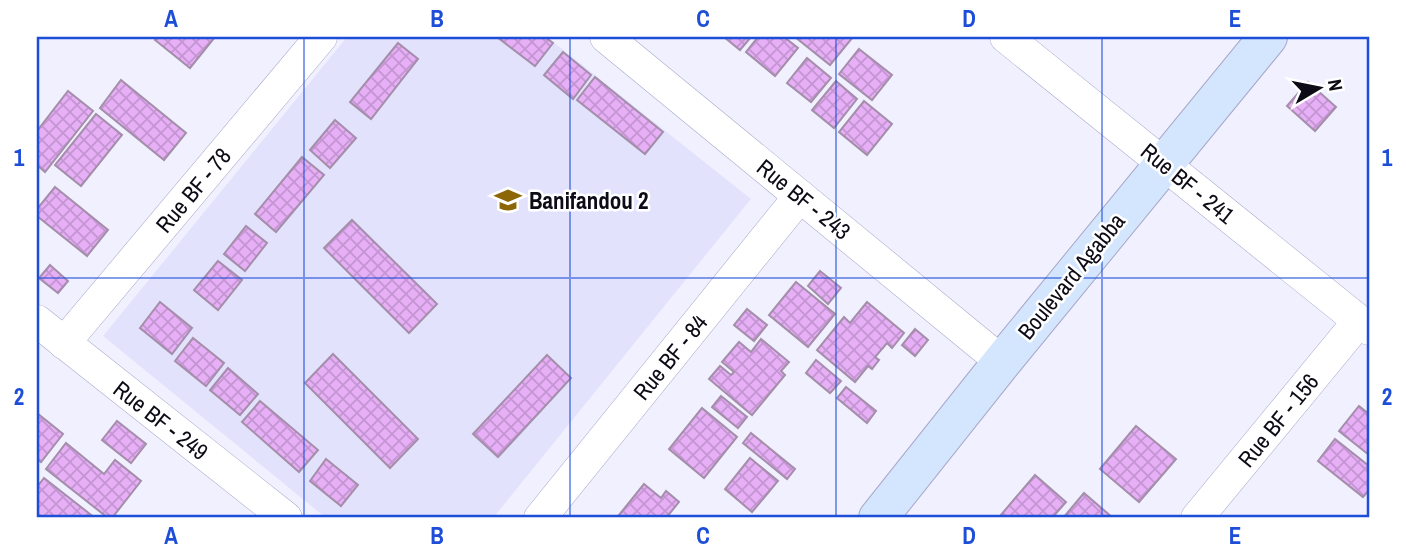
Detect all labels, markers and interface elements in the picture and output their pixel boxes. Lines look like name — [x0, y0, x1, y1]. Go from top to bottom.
text: A — [164, 3, 178, 34]
text: B — [430, 3, 444, 34]
text: C — [696, 3, 710, 34]
text: D — [962, 3, 976, 34]
text: E — [1229, 3, 1241, 34]
north arrow — [1284, 52, 1354, 122]
text: N — [1322, 77, 1350, 93]
street label: Rue BF - 241 — [1135, 136, 1242, 231]
street label: Rue BF - 78 — [148, 141, 238, 239]
text: 1 — [14, 142, 25, 173]
text: 1 — [1382, 142, 1393, 173]
street label: Rue BF - 243 — [751, 152, 857, 246]
school or university icon: Banifandou 2 — [493, 185, 523, 215]
place label: Banifandou 2 — [529, 185, 648, 216]
street label: Boulevard Agabba — [1010, 206, 1132, 346]
street label: Rue BF - 84 — [626, 307, 714, 406]
street label: Rue BF - 156 — [1231, 367, 1325, 473]
street label: Rue BF - 249 — [107, 373, 215, 467]
text: 2 — [14, 381, 24, 412]
text: 2 — [1382, 381, 1392, 412]
text: A — [164, 520, 178, 551]
text: B — [430, 520, 444, 551]
text: C — [696, 520, 710, 551]
text: D — [962, 520, 976, 551]
text: E — [1229, 520, 1241, 551]

